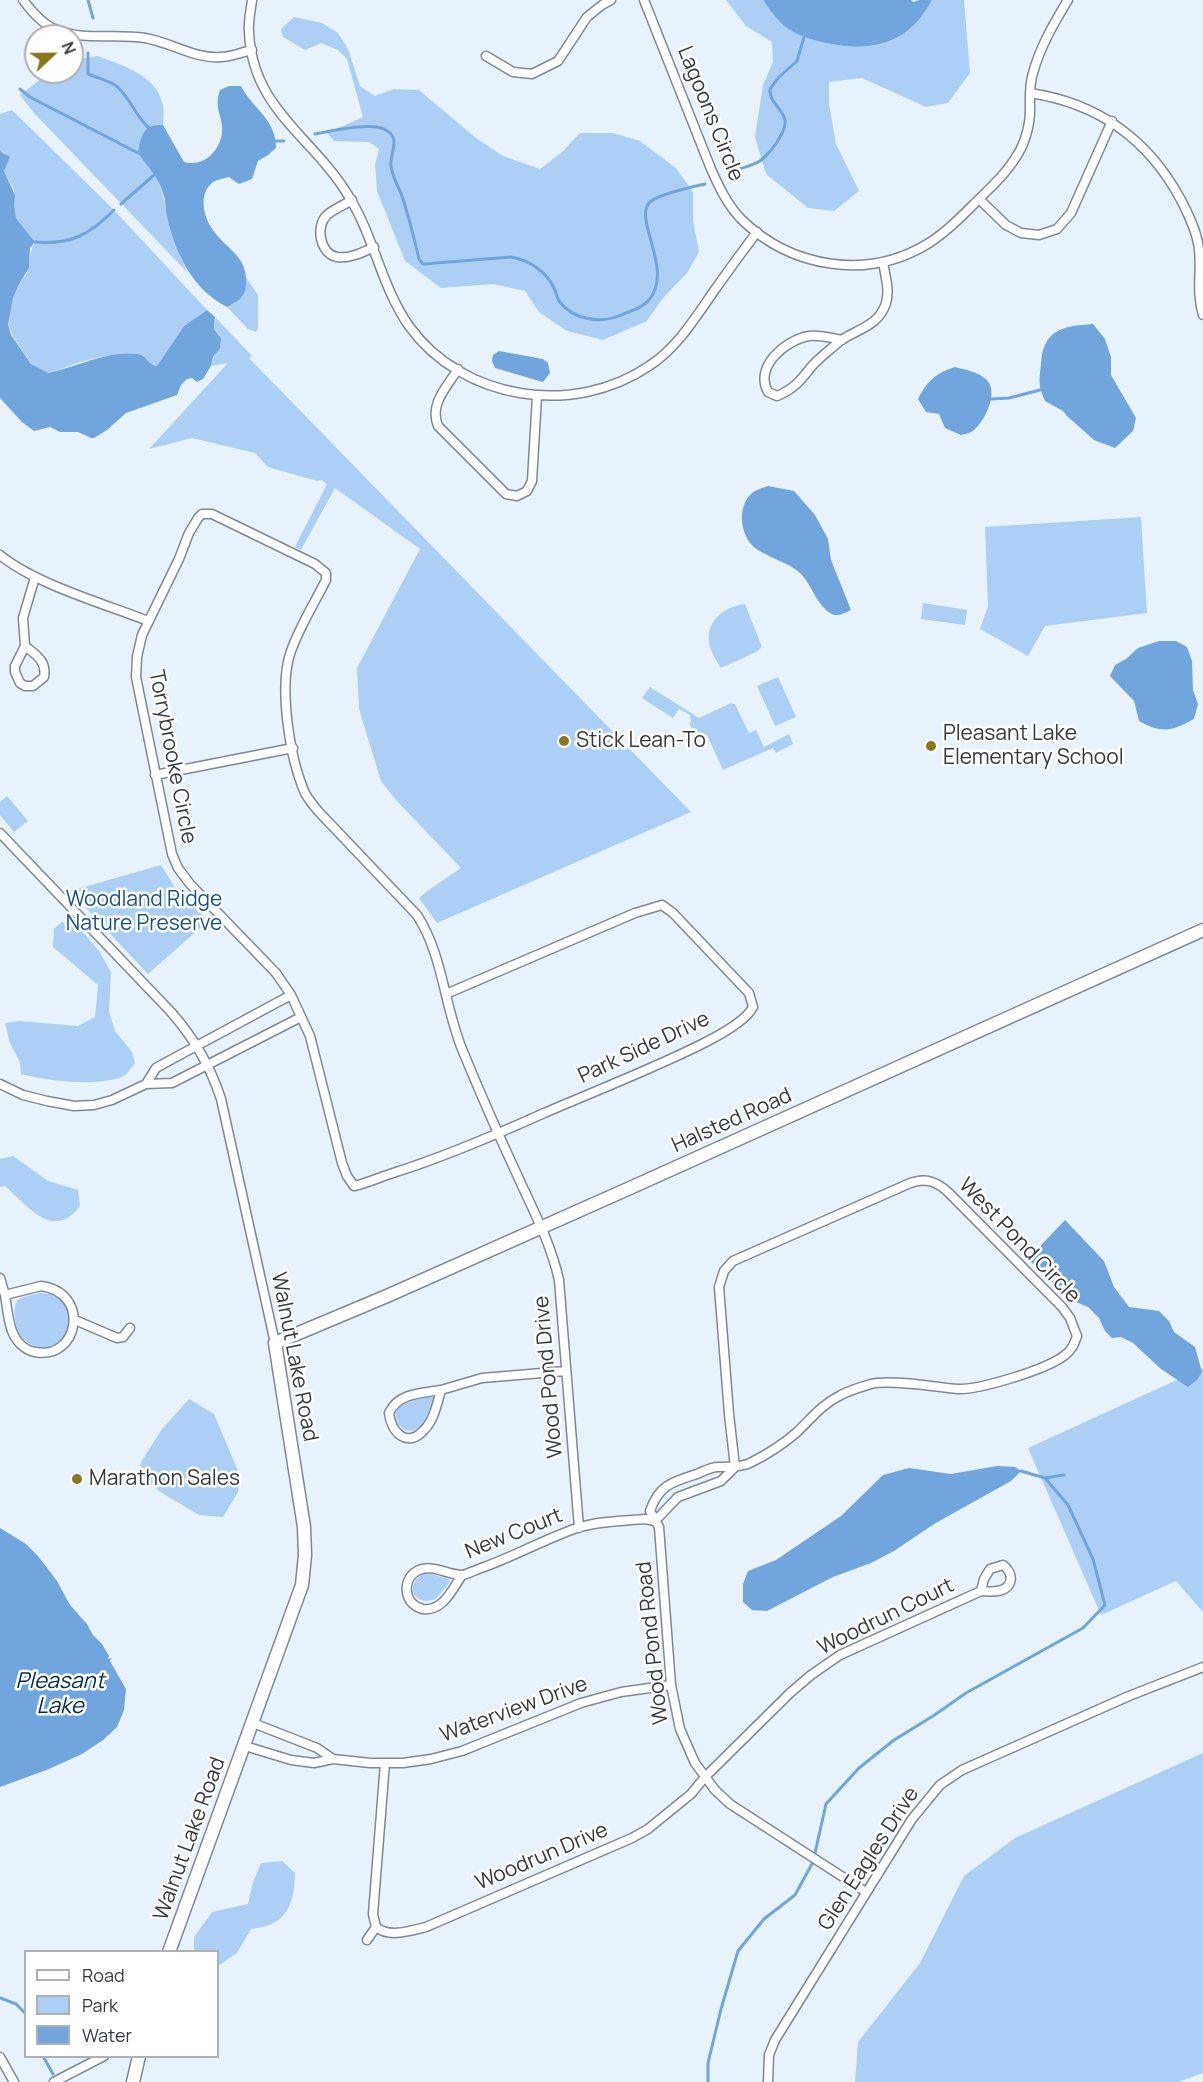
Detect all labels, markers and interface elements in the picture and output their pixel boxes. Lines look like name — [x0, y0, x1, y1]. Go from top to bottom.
north arrow — [24, 24, 84, 84]
text: N — [56, 39, 81, 57]
street label: Lagoons Circle — [672, 43, 748, 185]
street label: Torrybrooke Circle — [143, 668, 201, 846]
place label: Pleasant Lake Elementary School — [943, 721, 1124, 771]
place label: Stick Lean-To — [576, 728, 706, 754]
marker: Stick Lean-To — [557, 734, 571, 748]
marker: Pleasant Lake Elementary School — [924, 739, 938, 753]
park label: Woodland Ridge Nature Preserve — [66, 887, 222, 937]
street label: Park Side Drive — [574, 1007, 714, 1089]
street label: Halsted Road — [668, 1083, 796, 1159]
street label: West Pond Circle — [953, 1173, 1085, 1309]
street label: Walnut Lake Road — [265, 1270, 323, 1444]
street label: Wood Pond Drive — [529, 1295, 569, 1459]
place label: Marathon Sales — [89, 1466, 240, 1492]
marker: Marathon Sales — [70, 1472, 84, 1486]
street label: New Court — [462, 1503, 566, 1565]
street label: Wood Pond Road — [632, 1560, 674, 1726]
street label: Woodrun Court — [814, 1573, 958, 1661]
water label: Pleasant Lake — [16, 1669, 104, 1720]
street label: Waterview Drive — [437, 1672, 591, 1748]
street label: Walnut Lake Road — [149, 1754, 231, 1924]
street label: Glen Eagles Drive — [813, 1783, 925, 1935]
street label: Woodrun Drive — [472, 1818, 612, 1896]
legend — [24, 1950, 219, 2058]
text: Road — [82, 1963, 125, 1987]
text: Park — [82, 1993, 118, 2017]
text: Water — [82, 2023, 132, 2047]

